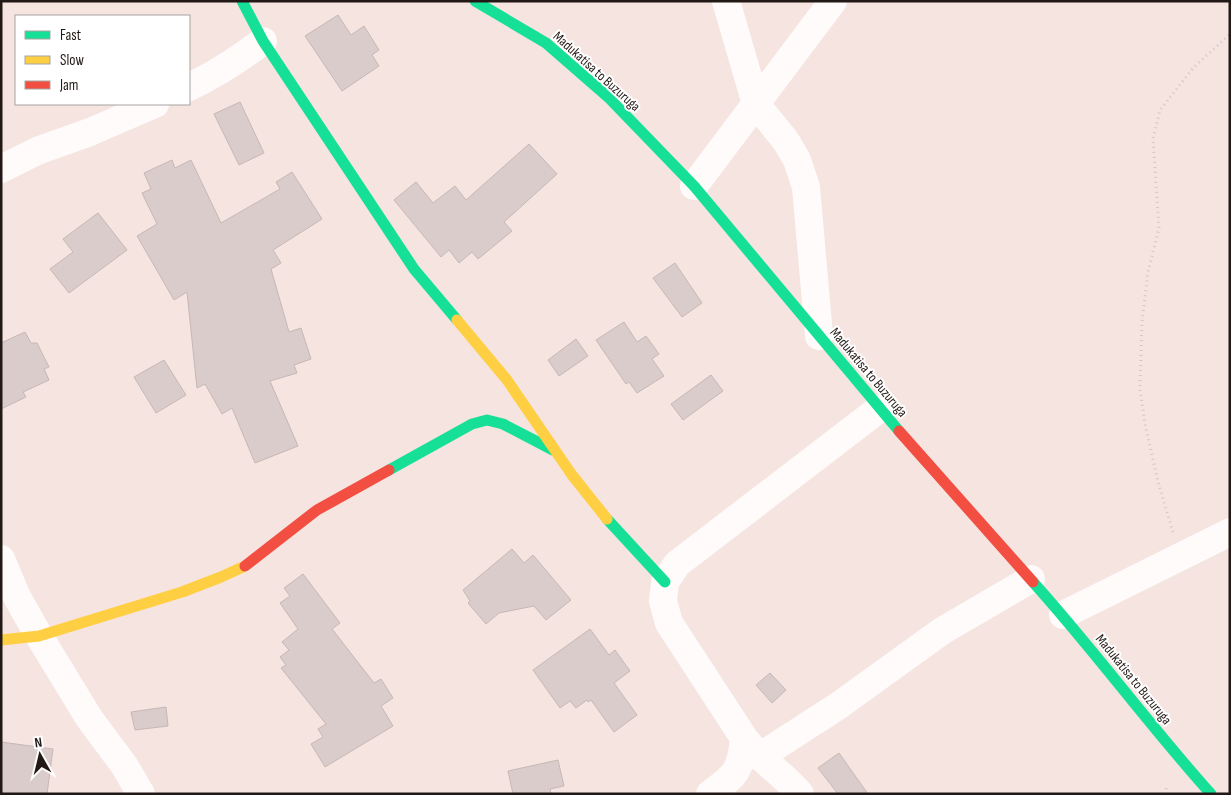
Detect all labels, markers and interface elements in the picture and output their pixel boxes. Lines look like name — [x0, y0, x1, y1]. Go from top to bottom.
legend — [15, 15, 190, 105]
text: Fast — [60, 26, 82, 45]
street label: Madukatisa to Buzuruga — [550, 28, 644, 115]
text: Slow — [60, 51, 84, 70]
text: Jam — [59, 76, 78, 95]
street label: Madukatisa to Buzuruga — [826, 324, 911, 420]
street label: Madukatisa to Buzuruga — [1092, 631, 1175, 728]
north arrow — [15, 730, 65, 780]
text: N — [33, 734, 43, 752]

